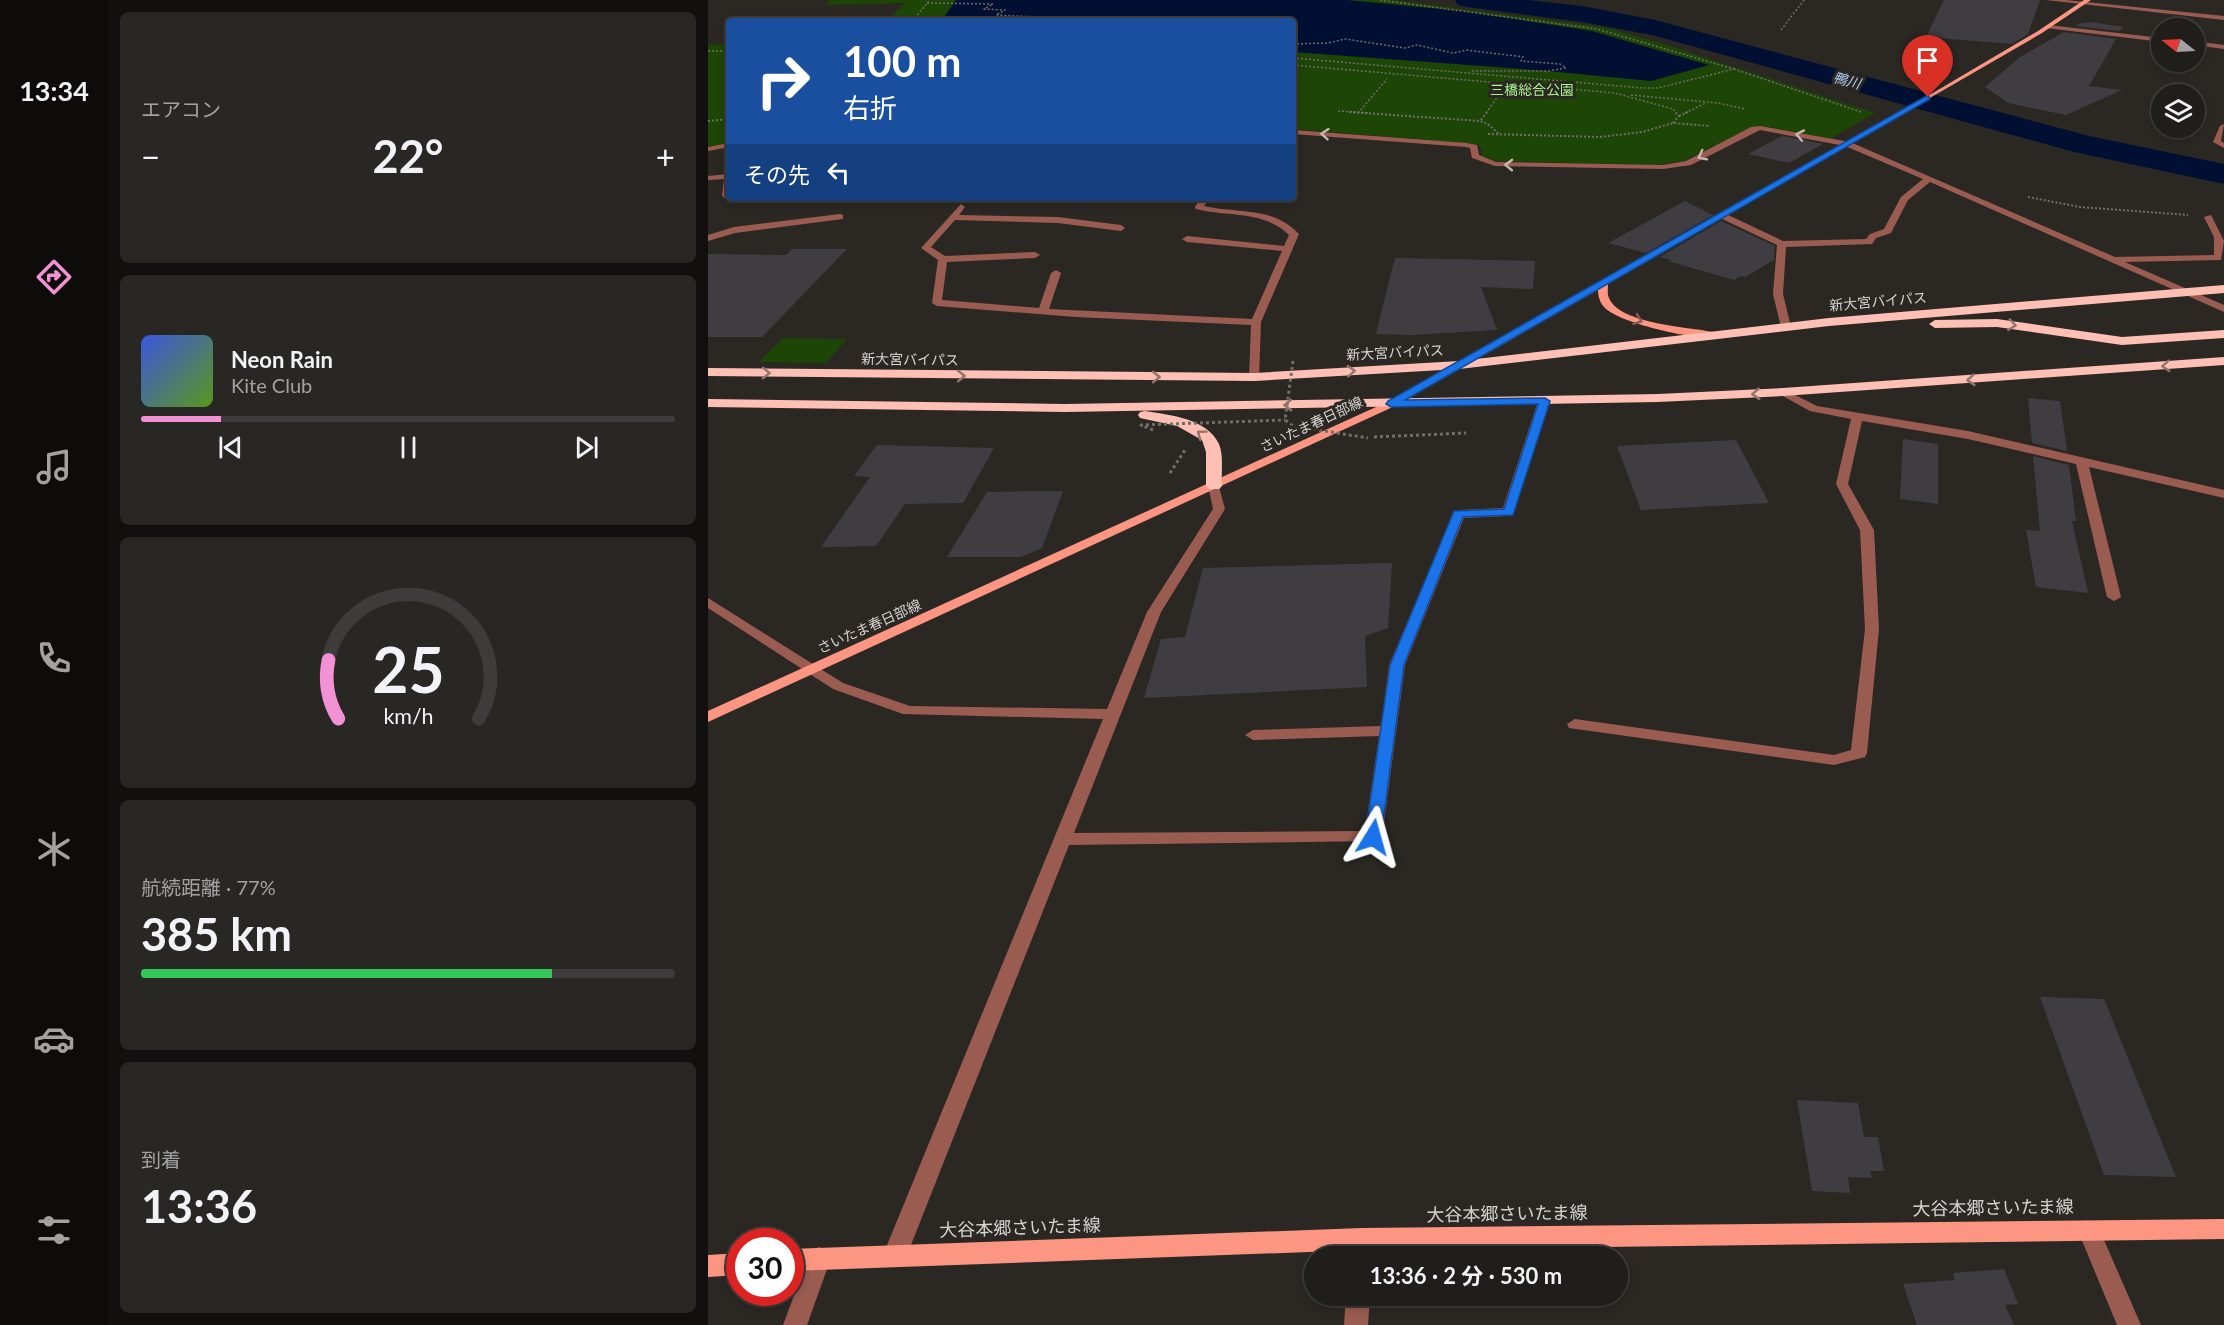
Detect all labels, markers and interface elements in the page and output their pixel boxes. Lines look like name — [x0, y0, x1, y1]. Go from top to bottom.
north arrow — [2151, 18, 2205, 72]
map controls — [2151, 18, 2205, 138]
pin — [1902, 35, 1953, 97]
text: 100 m — [843, 36, 961, 86]
icon: right — [744, 42, 822, 120]
icon: arrive — [1911, 44, 1944, 77]
water label: 鴨川 — [1831, 68, 1865, 92]
text: 13:34 — [19, 74, 89, 107]
park label: 三橋総合公園 — [1490, 81, 1574, 98]
button: layers — [2151, 84, 2205, 138]
text: 右折 — [843, 91, 897, 124]
text: エアコン — [141, 97, 221, 121]
one-way arrow — [1320, 128, 1330, 141]
text: 22° — [373, 129, 443, 183]
one-way arrow — [1796, 129, 1806, 142]
text: − — [141, 136, 160, 176]
text: + — [656, 136, 675, 176]
one-way arrow — [1698, 149, 1708, 160]
icon: left — [822, 156, 855, 189]
one-way arrow — [1504, 158, 1513, 171]
text: その先 — [744, 161, 810, 188]
icon: directions — [33, 256, 75, 298]
street label: 新大宮バイパス — [1829, 288, 1927, 314]
one-way arrow — [1633, 312, 1643, 325]
one-way arrow — [2008, 319, 2017, 331]
street label: 新大宮バイパス — [1346, 341, 1444, 363]
text: Neon Rain — [231, 346, 333, 373]
street label: 新大宮バイパス — [861, 350, 959, 368]
one-way arrow — [2161, 359, 2170, 372]
one-way arrow — [1347, 365, 1356, 378]
one-way arrow — [762, 367, 771, 379]
one-way arrow — [957, 370, 966, 382]
one-way arrow — [1152, 370, 1161, 383]
text: Kite Club — [231, 373, 312, 397]
one-way arrow — [1967, 373, 1976, 386]
one-way arrow — [1751, 387, 1760, 400]
street label: さいたま春日部線 — [1257, 393, 1365, 455]
one-way arrow — [1283, 399, 1292, 411]
one-way arrow — [1196, 430, 1207, 441]
icon: previous — [214, 431, 247, 464]
icon: pause — [392, 431, 425, 464]
icon: next — [570, 431, 603, 464]
icon: music — [33, 446, 75, 488]
street label: さいたま春日部線 — [815, 596, 923, 656]
text: 25 — [372, 632, 444, 707]
icon: phone — [33, 637, 75, 679]
text: km/h — [383, 704, 433, 730]
position arrow — [1341, 805, 1405, 869]
icon: climate — [33, 828, 75, 870]
text: 航続距離 · 77% — [141, 875, 276, 899]
text: 385 km — [141, 907, 292, 961]
icon: car — [33, 1018, 75, 1060]
text: 到着 — [141, 1147, 181, 1171]
text: 13:36 — [141, 1179, 257, 1233]
street label: 大谷本郷さいたま線 — [1912, 1195, 2074, 1219]
street label: 大谷本郷さいたま線 — [1426, 1201, 1588, 1225]
icon: filters — [33, 1209, 75, 1251]
street label: 大谷本郷さいたま線 — [939, 1213, 1101, 1241]
speed limit sign: 30 — [726, 1228, 804, 1306]
text: 13:36 · 2 分 · 530 m — [1370, 1262, 1562, 1289]

